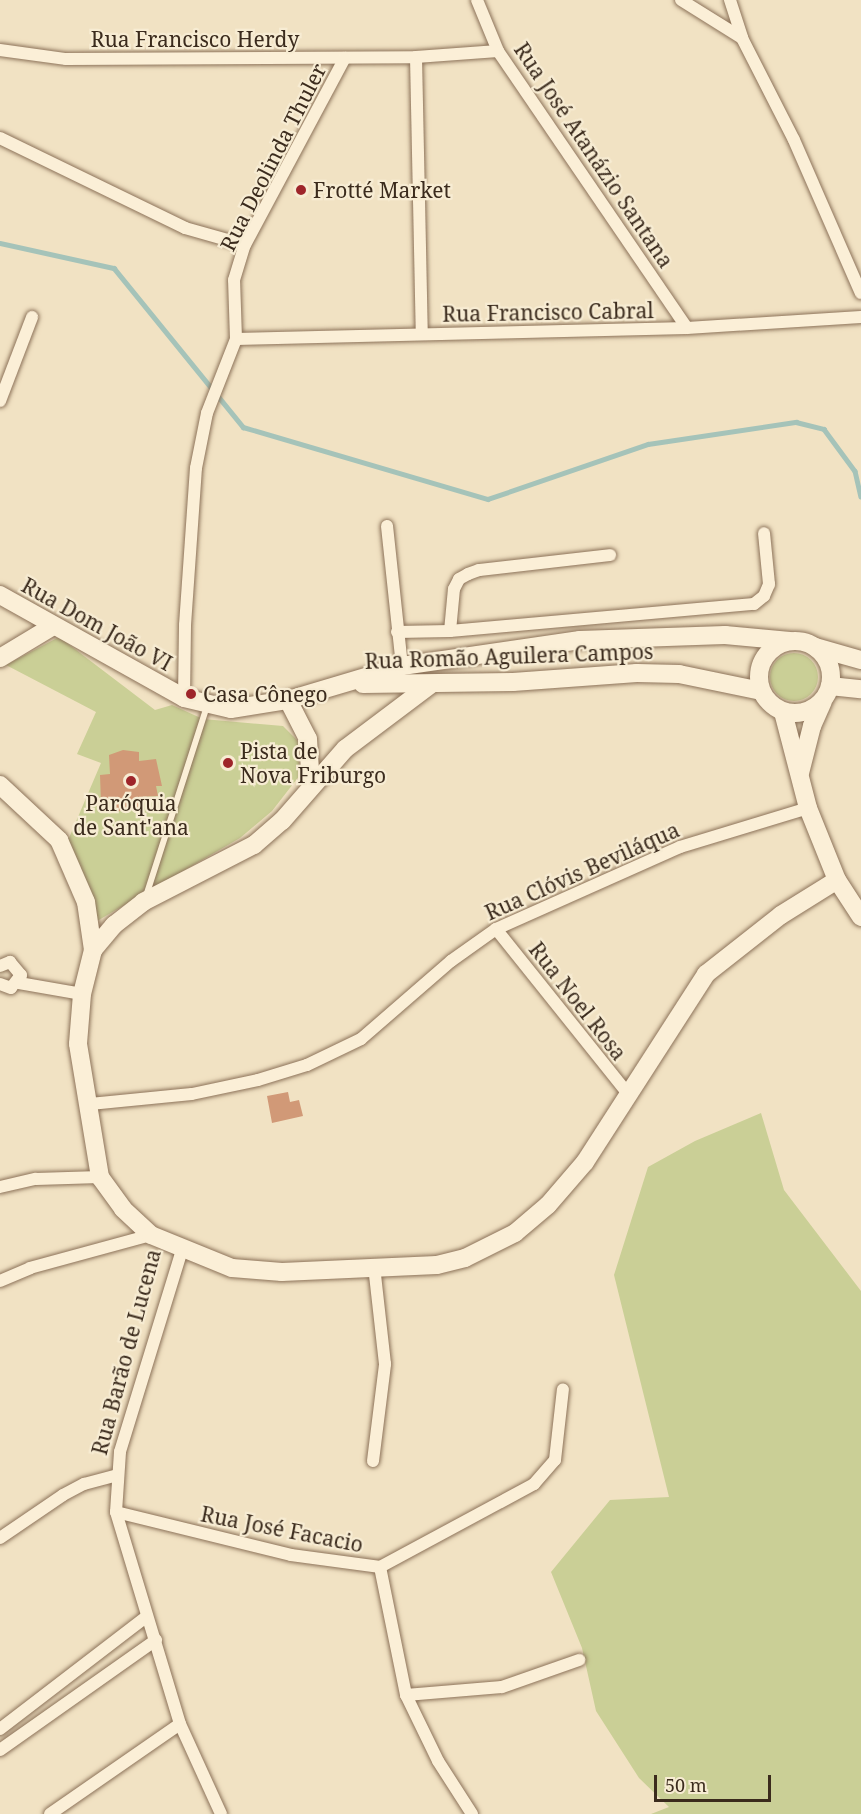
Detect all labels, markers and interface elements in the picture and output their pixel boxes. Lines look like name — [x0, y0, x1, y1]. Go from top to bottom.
street label: Rua Francisco Herdy — [91, 26, 299, 52]
street label: Rua José Atanázio Santana — [509, 38, 679, 272]
street label: Rua Deolinda Thuler — [215, 59, 331, 255]
place label: Frotté Market — [313, 177, 451, 203]
marker: Frotté Market — [294, 183, 308, 197]
street label: Rua Francisco Cabral — [442, 298, 654, 326]
street label: Rua Dom João VI — [17, 572, 177, 676]
street label: Rua Romão Aguilera Campos — [364, 638, 654, 674]
place label: Casa Cônego — [203, 681, 328, 707]
marker: Casa Cônego — [184, 687, 198, 701]
place label: Pista de Nova Friburgo — [240, 738, 386, 788]
marker: Pista de Nova Friburgo — [221, 756, 235, 770]
marker: Paróquia de Sant'ana — [124, 774, 138, 788]
place label: Paróquia de Sant'ana — [73, 790, 189, 840]
street label: Rua Clóvis Beviláqua — [481, 817, 683, 925]
street label: Rua Noel Rosa — [524, 937, 632, 1065]
street label: Rua Barão de Lucena — [86, 1246, 166, 1458]
street label: Rua José Facacio — [199, 1501, 365, 1557]
scale bar — [657, 1763, 774, 1801]
text: 50 m — [665, 1773, 707, 1797]

